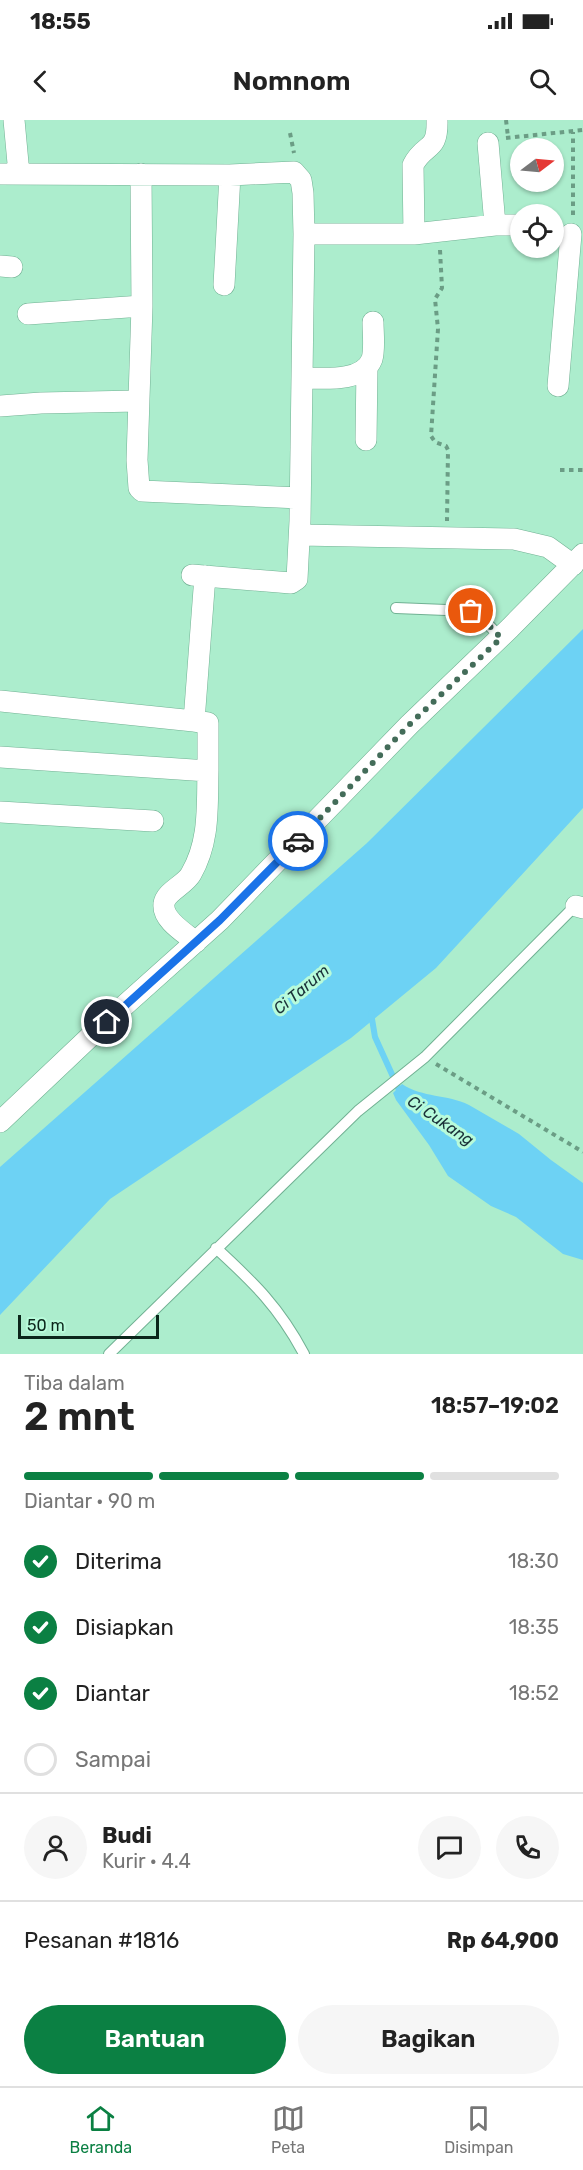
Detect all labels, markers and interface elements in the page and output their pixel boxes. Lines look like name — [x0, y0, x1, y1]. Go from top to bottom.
text: 18:55 — [30, 8, 91, 35]
icon: back — [24, 65, 57, 98]
text: Nomnom — [233, 65, 350, 97]
icon: search — [526, 65, 559, 98]
north arrow — [510, 138, 564, 192]
map controls — [510, 138, 564, 258]
button: locate — [510, 204, 564, 258]
pin — [445, 585, 496, 636]
icon: bag — [454, 594, 487, 627]
courier — [268, 811, 328, 871]
icon: car — [282, 825, 315, 858]
water label: Ci Tarum — [270, 961, 333, 1018]
pin — [81, 996, 132, 1047]
icon: home — [90, 1005, 123, 1038]
water label: Ci Cukang — [404, 1091, 478, 1150]
scale bar — [18, 1312, 159, 1340]
text: 50 m — [27, 1316, 65, 1335]
text: Tiba dalam — [24, 1371, 125, 1395]
text: 18:57–19:02 — [431, 1392, 559, 1419]
text: 2 mnt — [24, 1394, 135, 1440]
text: Diantar · 90 m — [24, 1489, 155, 1513]
icon: check — [24, 1545, 57, 1578]
text: Diterima — [75, 1548, 162, 1575]
text: 18:30 — [508, 1549, 559, 1573]
icon: check — [24, 1611, 57, 1644]
text: Disiapkan — [75, 1614, 174, 1641]
text: 18:35 — [509, 1615, 559, 1639]
icon: check — [24, 1677, 57, 1710]
text: Diantar — [75, 1680, 150, 1707]
text: 18:52 — [509, 1681, 559, 1705]
text: Sampai — [75, 1746, 151, 1773]
button: person — [24, 1816, 87, 1879]
button: chat — [418, 1816, 481, 1879]
button: phone — [496, 1816, 559, 1879]
text: Budi — [102, 1822, 152, 1849]
text: Kurir · 4.4 — [102, 1849, 191, 1873]
text: Pesanan #1816 — [24, 1927, 179, 1954]
text: Rp 64,900 — [447, 1927, 559, 1954]
button: Bantuan — [24, 2005, 286, 2074]
button: Bagikan — [298, 2005, 559, 2074]
tab: Beranda — [70, 2102, 132, 2157]
tab: Peta — [271, 2102, 305, 2157]
tab: Disimpan — [444, 2102, 513, 2157]

